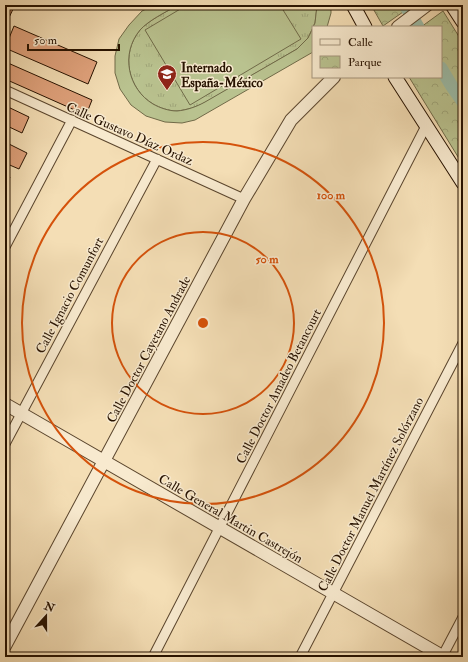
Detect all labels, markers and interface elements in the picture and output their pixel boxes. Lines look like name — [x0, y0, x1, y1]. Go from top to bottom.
scale bar — [28, 26, 119, 52]
legend — [312, 26, 442, 78]
text: 50 m — [34, 33, 58, 48]
text: Calle — [348, 35, 373, 50]
text: Parque — [348, 55, 382, 70]
place label: Internado España-México — [181, 60, 263, 92]
school or university icon: Internado España-México — [156, 63, 178, 91]
street label: Calle Gustavo Díaz Ordaz — [64, 99, 196, 169]
text: 100 m — [317, 188, 346, 203]
street label: Calle Ignacio Comunfort — [32, 235, 107, 356]
text: 50 m — [255, 252, 279, 267]
street label: Calle Doctor Cayetano Andrade — [103, 273, 196, 426]
street label: Calle Doctor Amadeo Betancourt — [233, 306, 325, 467]
centre of rings — [196, 316, 210, 330]
street label: Calle Doctor Manuel Martínez Solórzano — [315, 394, 427, 594]
street label: Calle General Martin Castrejón — [156, 471, 306, 567]
north arrow — [26, 596, 66, 636]
text: N — [42, 599, 57, 615]

